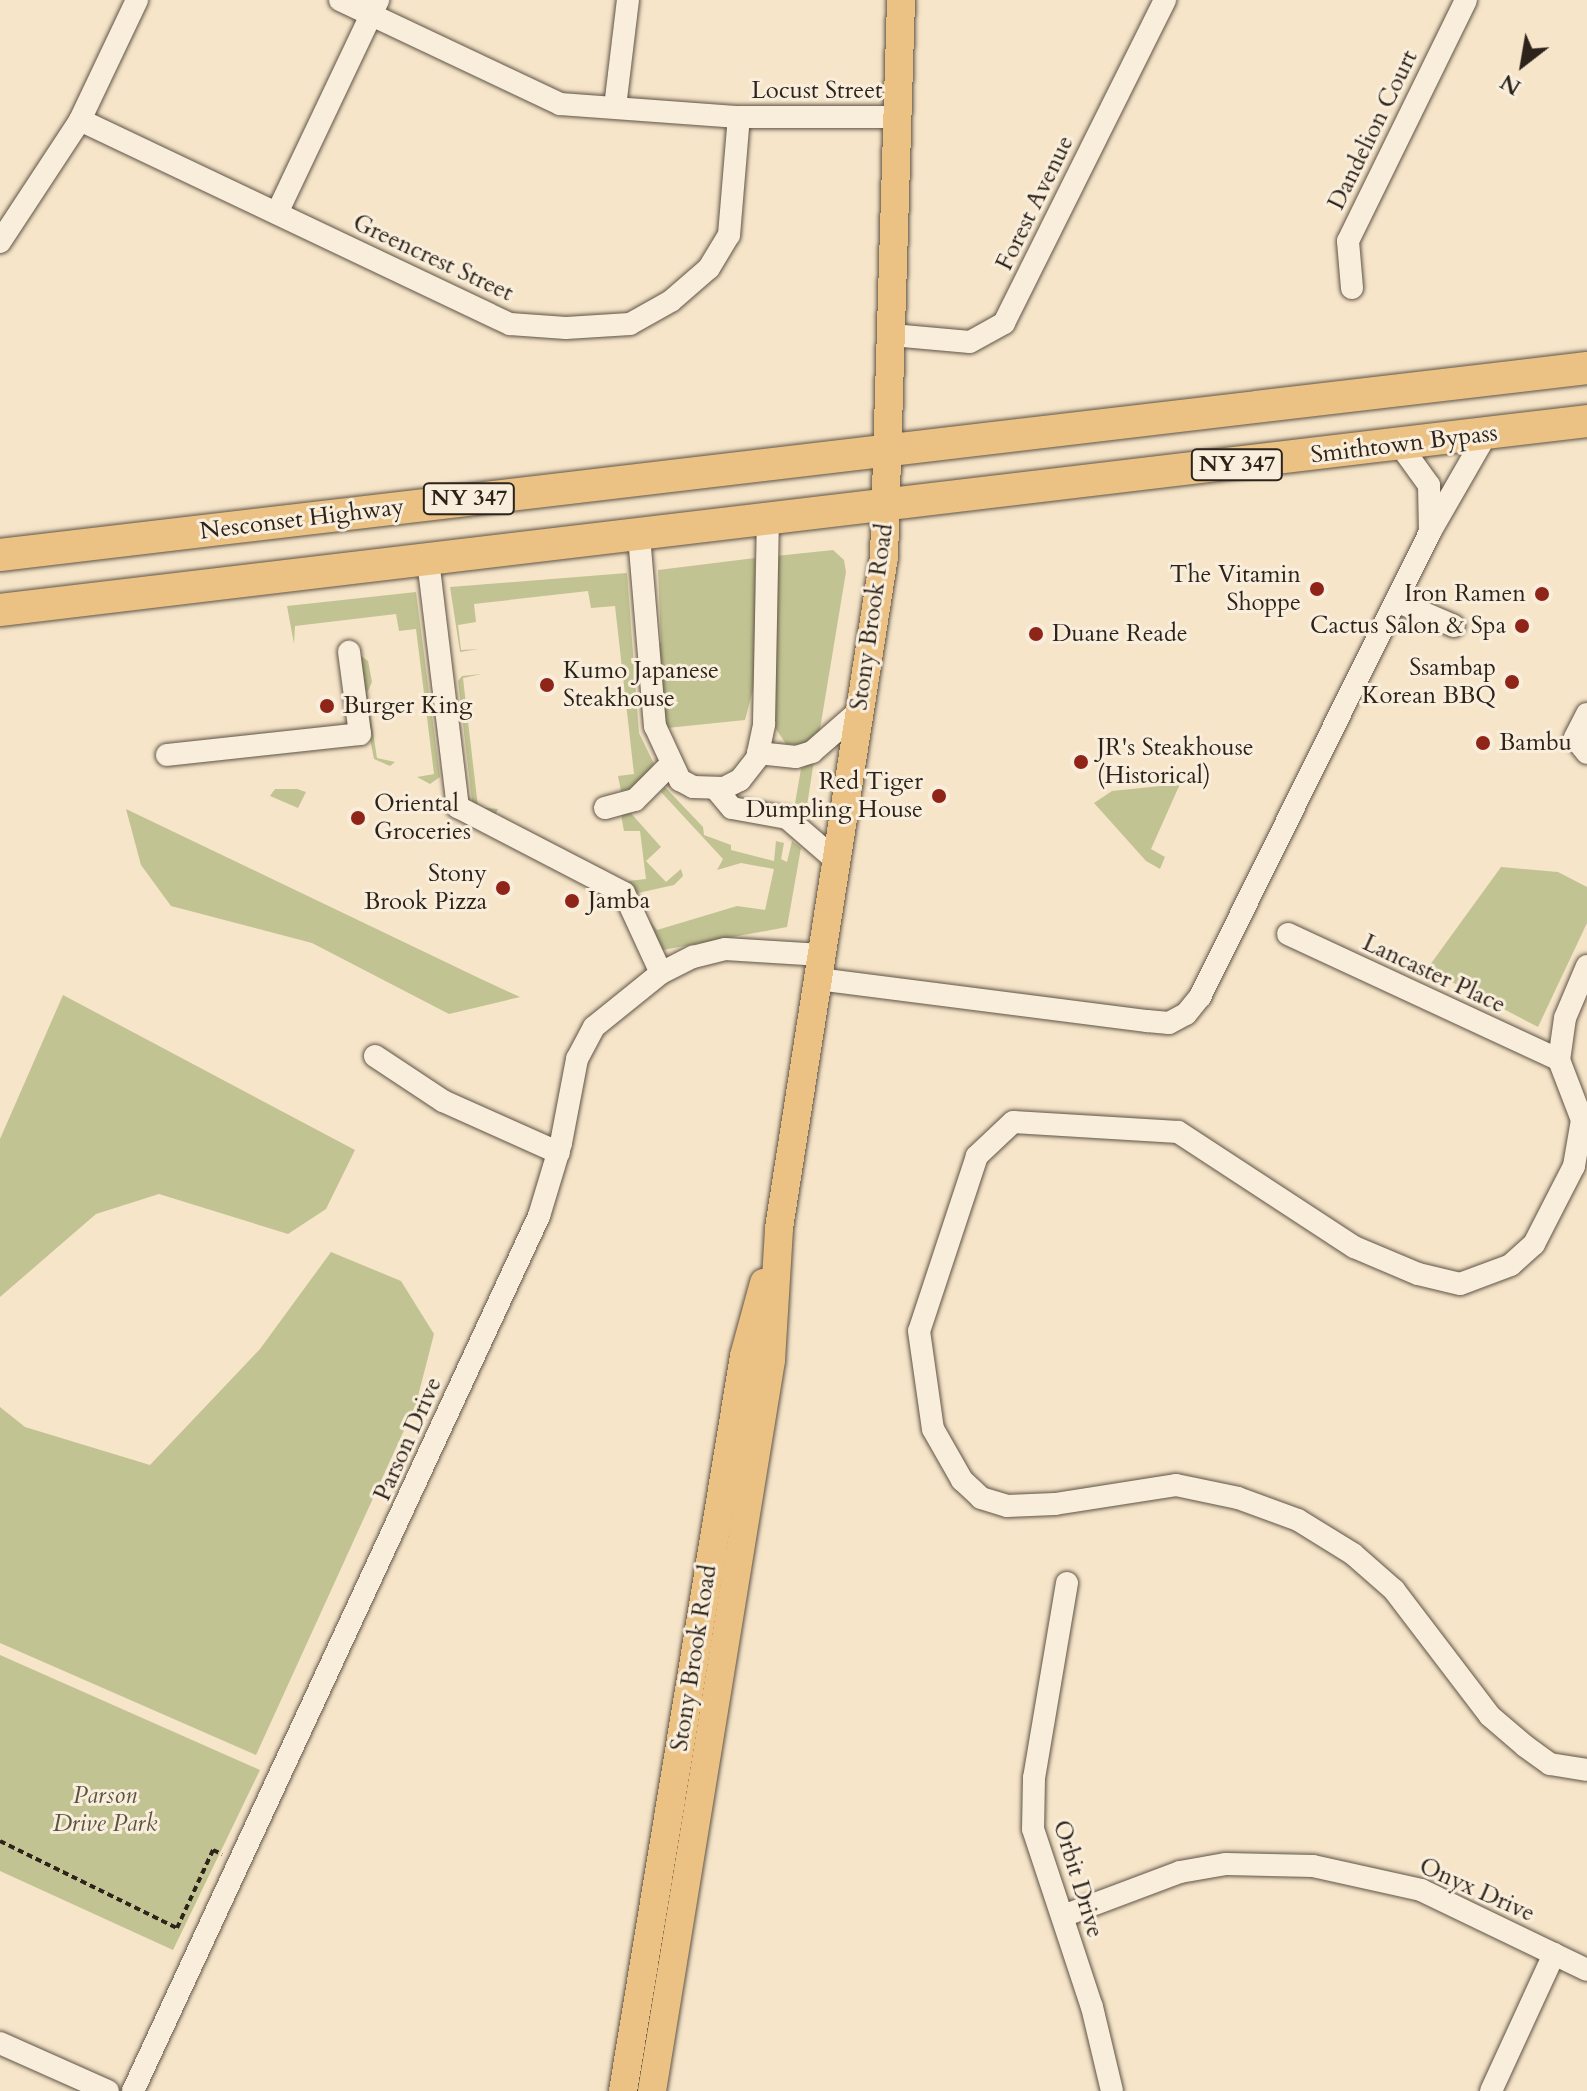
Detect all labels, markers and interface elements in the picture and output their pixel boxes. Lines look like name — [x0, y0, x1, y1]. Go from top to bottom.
north arrow — [1483, 24, 1563, 104]
street label: Dandelion Court — [1322, 46, 1424, 214]
text: N — [1495, 67, 1527, 102]
street label: Locust Street — [751, 77, 883, 105]
street label: Forest Avenue — [990, 131, 1080, 275]
street label: Greencrest Street — [348, 208, 518, 308]
street label: Smithtown Bypass — [1309, 418, 1499, 470]
road number: NY 347 — [1189, 447, 1285, 483]
road number: NY 347 — [421, 481, 517, 517]
street label: Nesconset Highway — [198, 492, 406, 546]
street label: Stony Brook Road — [845, 522, 899, 712]
place label: The Vitamin Shoppe — [1170, 561, 1301, 617]
marker: The Vitamin Shoppe — [1308, 580, 1326, 598]
place label: Iron Ramen — [1404, 580, 1526, 608]
marker: Iron Ramen — [1533, 585, 1551, 603]
place label: Cactus Salon & Spa — [1310, 612, 1506, 640]
marker: Cactus Salon & Spa — [1513, 617, 1531, 635]
place label: Duane Reade — [1052, 620, 1188, 648]
marker: Duane Reade — [1027, 625, 1045, 643]
place label: Ssambap Korean BBQ — [1362, 654, 1496, 710]
place label: Kumo Japanese Steakhouse — [563, 657, 719, 713]
marker: Ssambap Korean BBQ — [1503, 673, 1521, 691]
marker: Kumo Japanese Steakhouse — [538, 676, 556, 694]
place label: Burger King — [343, 692, 472, 720]
marker: Burger King — [318, 697, 336, 715]
place label: Bambu — [1499, 729, 1572, 757]
place label: JR's Steakhouse (Historical) — [1097, 734, 1254, 790]
marker: Bambu — [1474, 734, 1492, 752]
marker: JR's Steakhouse (Historical) — [1072, 753, 1090, 771]
place label: Red Tiger Dumpling House — [746, 768, 923, 824]
marker: Red Tiger Dumpling House — [930, 787, 948, 805]
place label: Oriental Groceries — [374, 790, 471, 846]
marker: Oriental Groceries — [349, 809, 367, 827]
place label: Stony Brook Pizza — [364, 860, 487, 916]
marker: Stony Brook Pizza — [494, 879, 512, 897]
place label: Jamba — [588, 887, 650, 915]
marker: Jamba — [563, 892, 581, 910]
street label: Lancaster Place — [1358, 928, 1510, 1020]
street label: Parson Drive — [368, 1373, 448, 1505]
street label: Stony Brook Road — [665, 1563, 723, 1753]
park label: Parson Drive Park — [53, 1782, 157, 1838]
street label: Orbit Drive — [1047, 1817, 1109, 1941]
street label: Onyx Drive — [1415, 1852, 1539, 1928]

